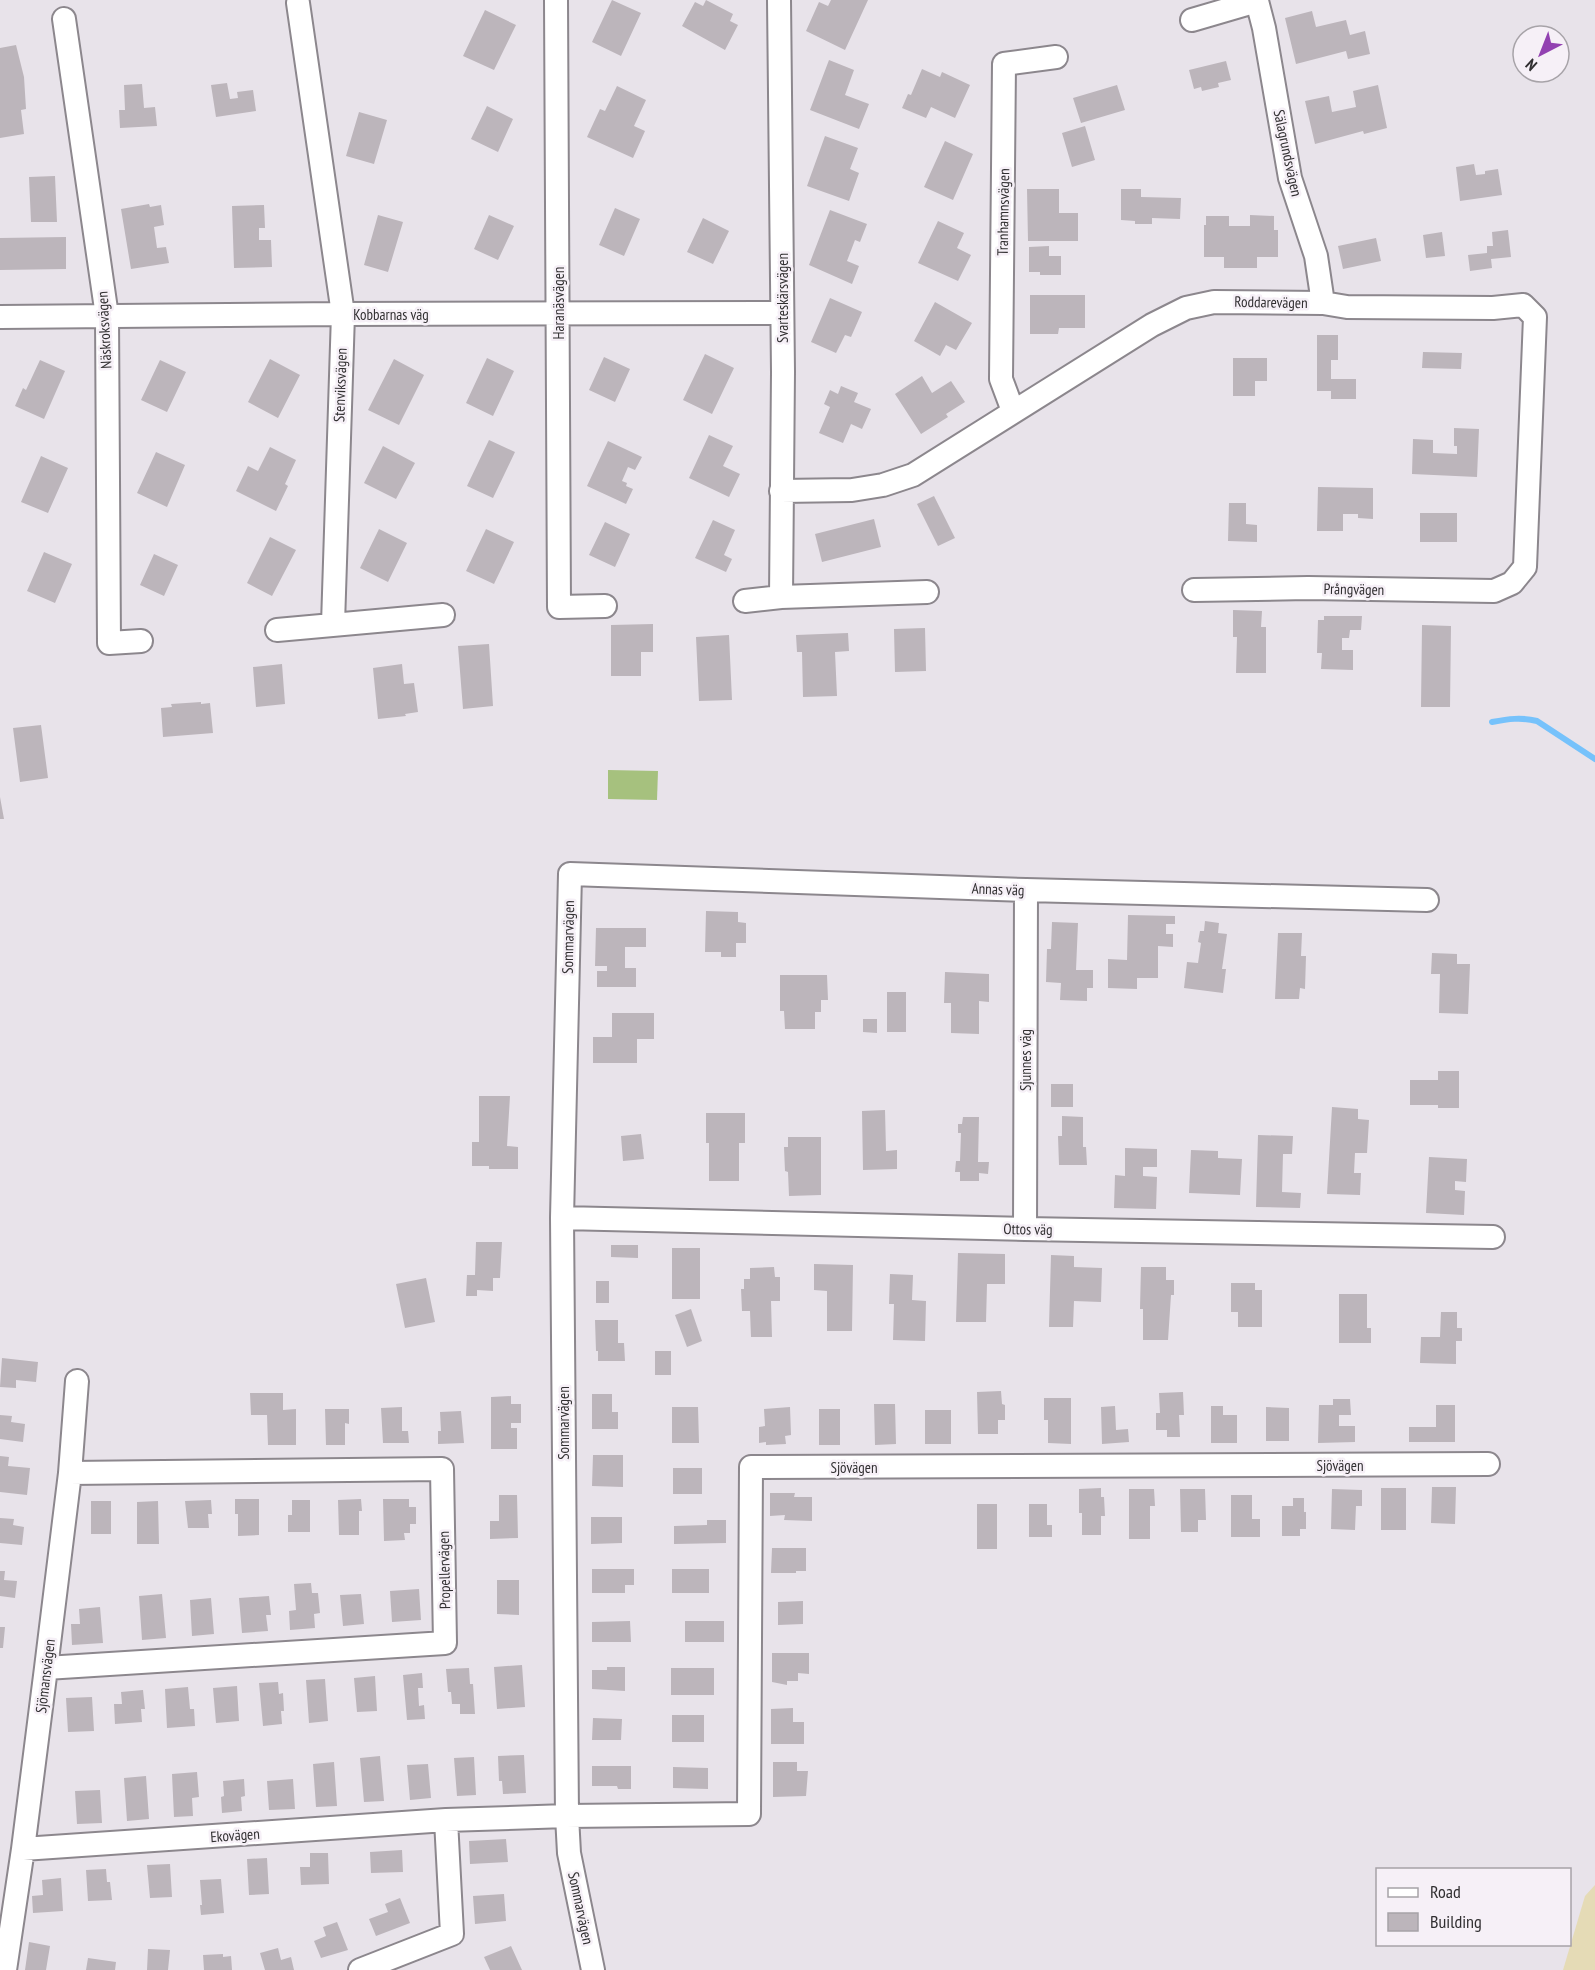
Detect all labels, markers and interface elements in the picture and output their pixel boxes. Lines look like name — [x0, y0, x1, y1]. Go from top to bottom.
north arrow — [1511, 24, 1571, 84]
text: N — [1521, 55, 1541, 75]
street label: Sälagrundsvägen — [1270, 108, 1306, 198]
street label: Tranhamnsvägen — [993, 168, 1013, 256]
street label: Svarteskärsvägen — [773, 253, 792, 343]
street label: Haranäsvägen — [549, 267, 568, 339]
street label: Näskroksvägen — [92, 291, 116, 369]
street label: Roddarevägen — [1234, 292, 1308, 312]
street label: Kobbarnas väg — [353, 305, 429, 324]
street label: Stenviksvägen — [329, 348, 351, 422]
street label: Prångvägen — [1324, 579, 1384, 599]
street label: Annas väg — [971, 879, 1025, 899]
street label: Sommarvägen — [558, 900, 578, 974]
street label: Sjunnes väg — [1016, 1029, 1035, 1091]
street label: Ottos väg — [1003, 1219, 1053, 1239]
street label: Sommarvägen — [554, 1386, 573, 1460]
street label: Sjövägen — [1316, 1456, 1364, 1475]
street label: Sjövägen — [830, 1458, 878, 1477]
street label: Propellervägen — [434, 1531, 454, 1609]
street label: Sjömansvägen — [31, 1638, 59, 1714]
street label: Ekovägen — [210, 1824, 260, 1846]
legend — [1376, 1868, 1571, 1946]
street label: Sommarvägen — [564, 1870, 598, 1946]
text: Road — [1430, 1880, 1461, 1903]
text: Building — [1430, 1910, 1482, 1933]

